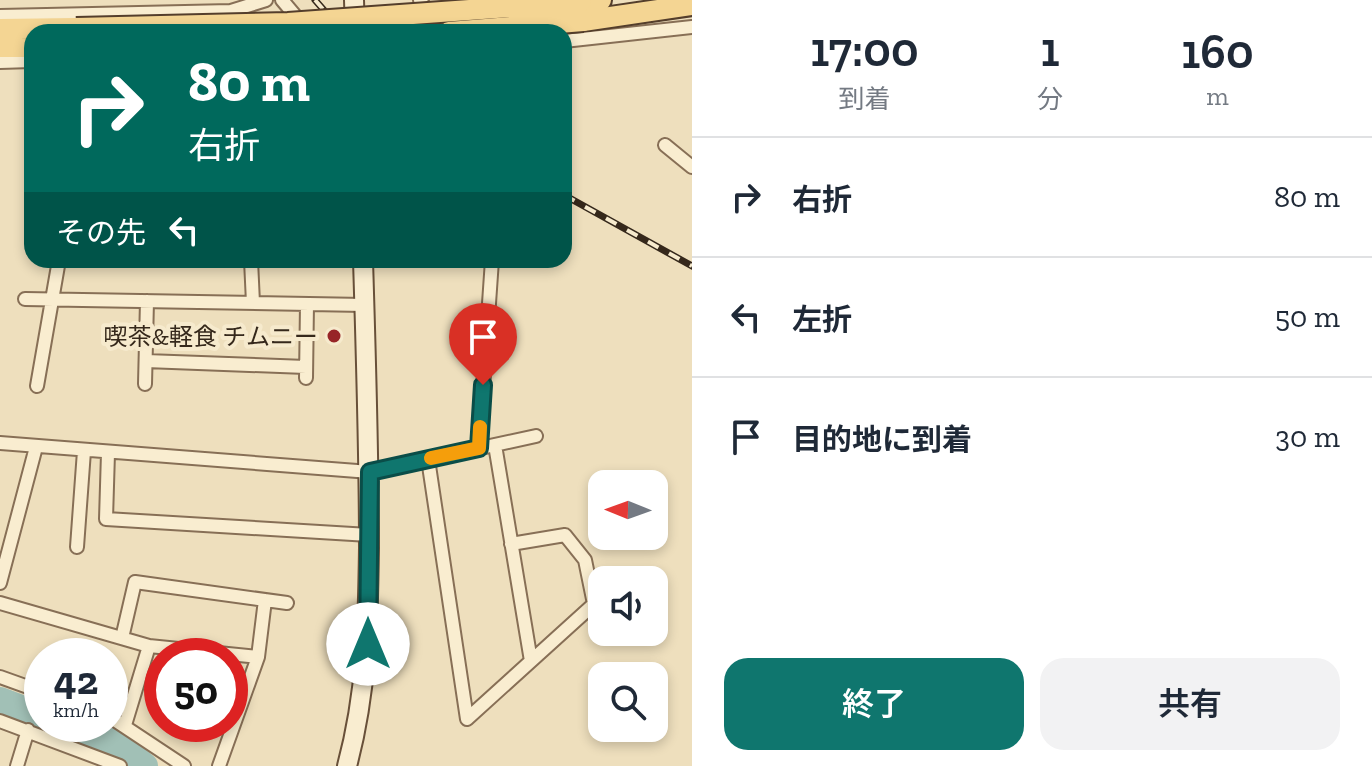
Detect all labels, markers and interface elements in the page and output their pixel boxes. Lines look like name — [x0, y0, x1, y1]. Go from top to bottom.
text: 17:00 — [810, 21, 919, 78]
text: 1 — [1040, 21, 1059, 78]
text: 160 — [1181, 23, 1254, 80]
text: 80 m — [188, 48, 310, 115]
icon: right — [56, 56, 160, 160]
text: m — [1206, 80, 1229, 112]
text: 到着 — [838, 83, 890, 115]
text: 分 — [1037, 83, 1063, 115]
text: 右折 — [188, 124, 260, 167]
icon: right — [724, 175, 768, 219]
text: 80 m — [1274, 179, 1340, 215]
text: 右折 — [792, 182, 852, 218]
icon: left — [162, 208, 206, 252]
text: その先 — [56, 215, 146, 251]
icon: left — [724, 295, 768, 339]
text: 50 m — [1275, 299, 1340, 335]
text: 左折 — [792, 302, 852, 338]
pin — [449, 303, 517, 385]
icon: arrive — [461, 315, 505, 359]
place label: 喫茶&軽食 チムニー — [104, 322, 318, 351]
marker: 喫茶&軽食 チムニー — [325, 327, 343, 345]
icon: arrive — [724, 415, 768, 459]
text: 30 m — [1275, 419, 1340, 455]
text: 目的地に到着 — [792, 422, 972, 458]
north arrow — [588, 470, 668, 550]
map controls — [588, 470, 668, 742]
button: sound — [588, 566, 668, 646]
position arrow — [326, 602, 410, 686]
speed limit sign: 50 — [144, 638, 248, 742]
text: 42 — [54, 656, 98, 704]
button: 終了 — [724, 658, 1024, 750]
button: 共有 — [1040, 658, 1340, 750]
button: search — [588, 662, 668, 742]
text: km/h — [53, 698, 99, 722]

